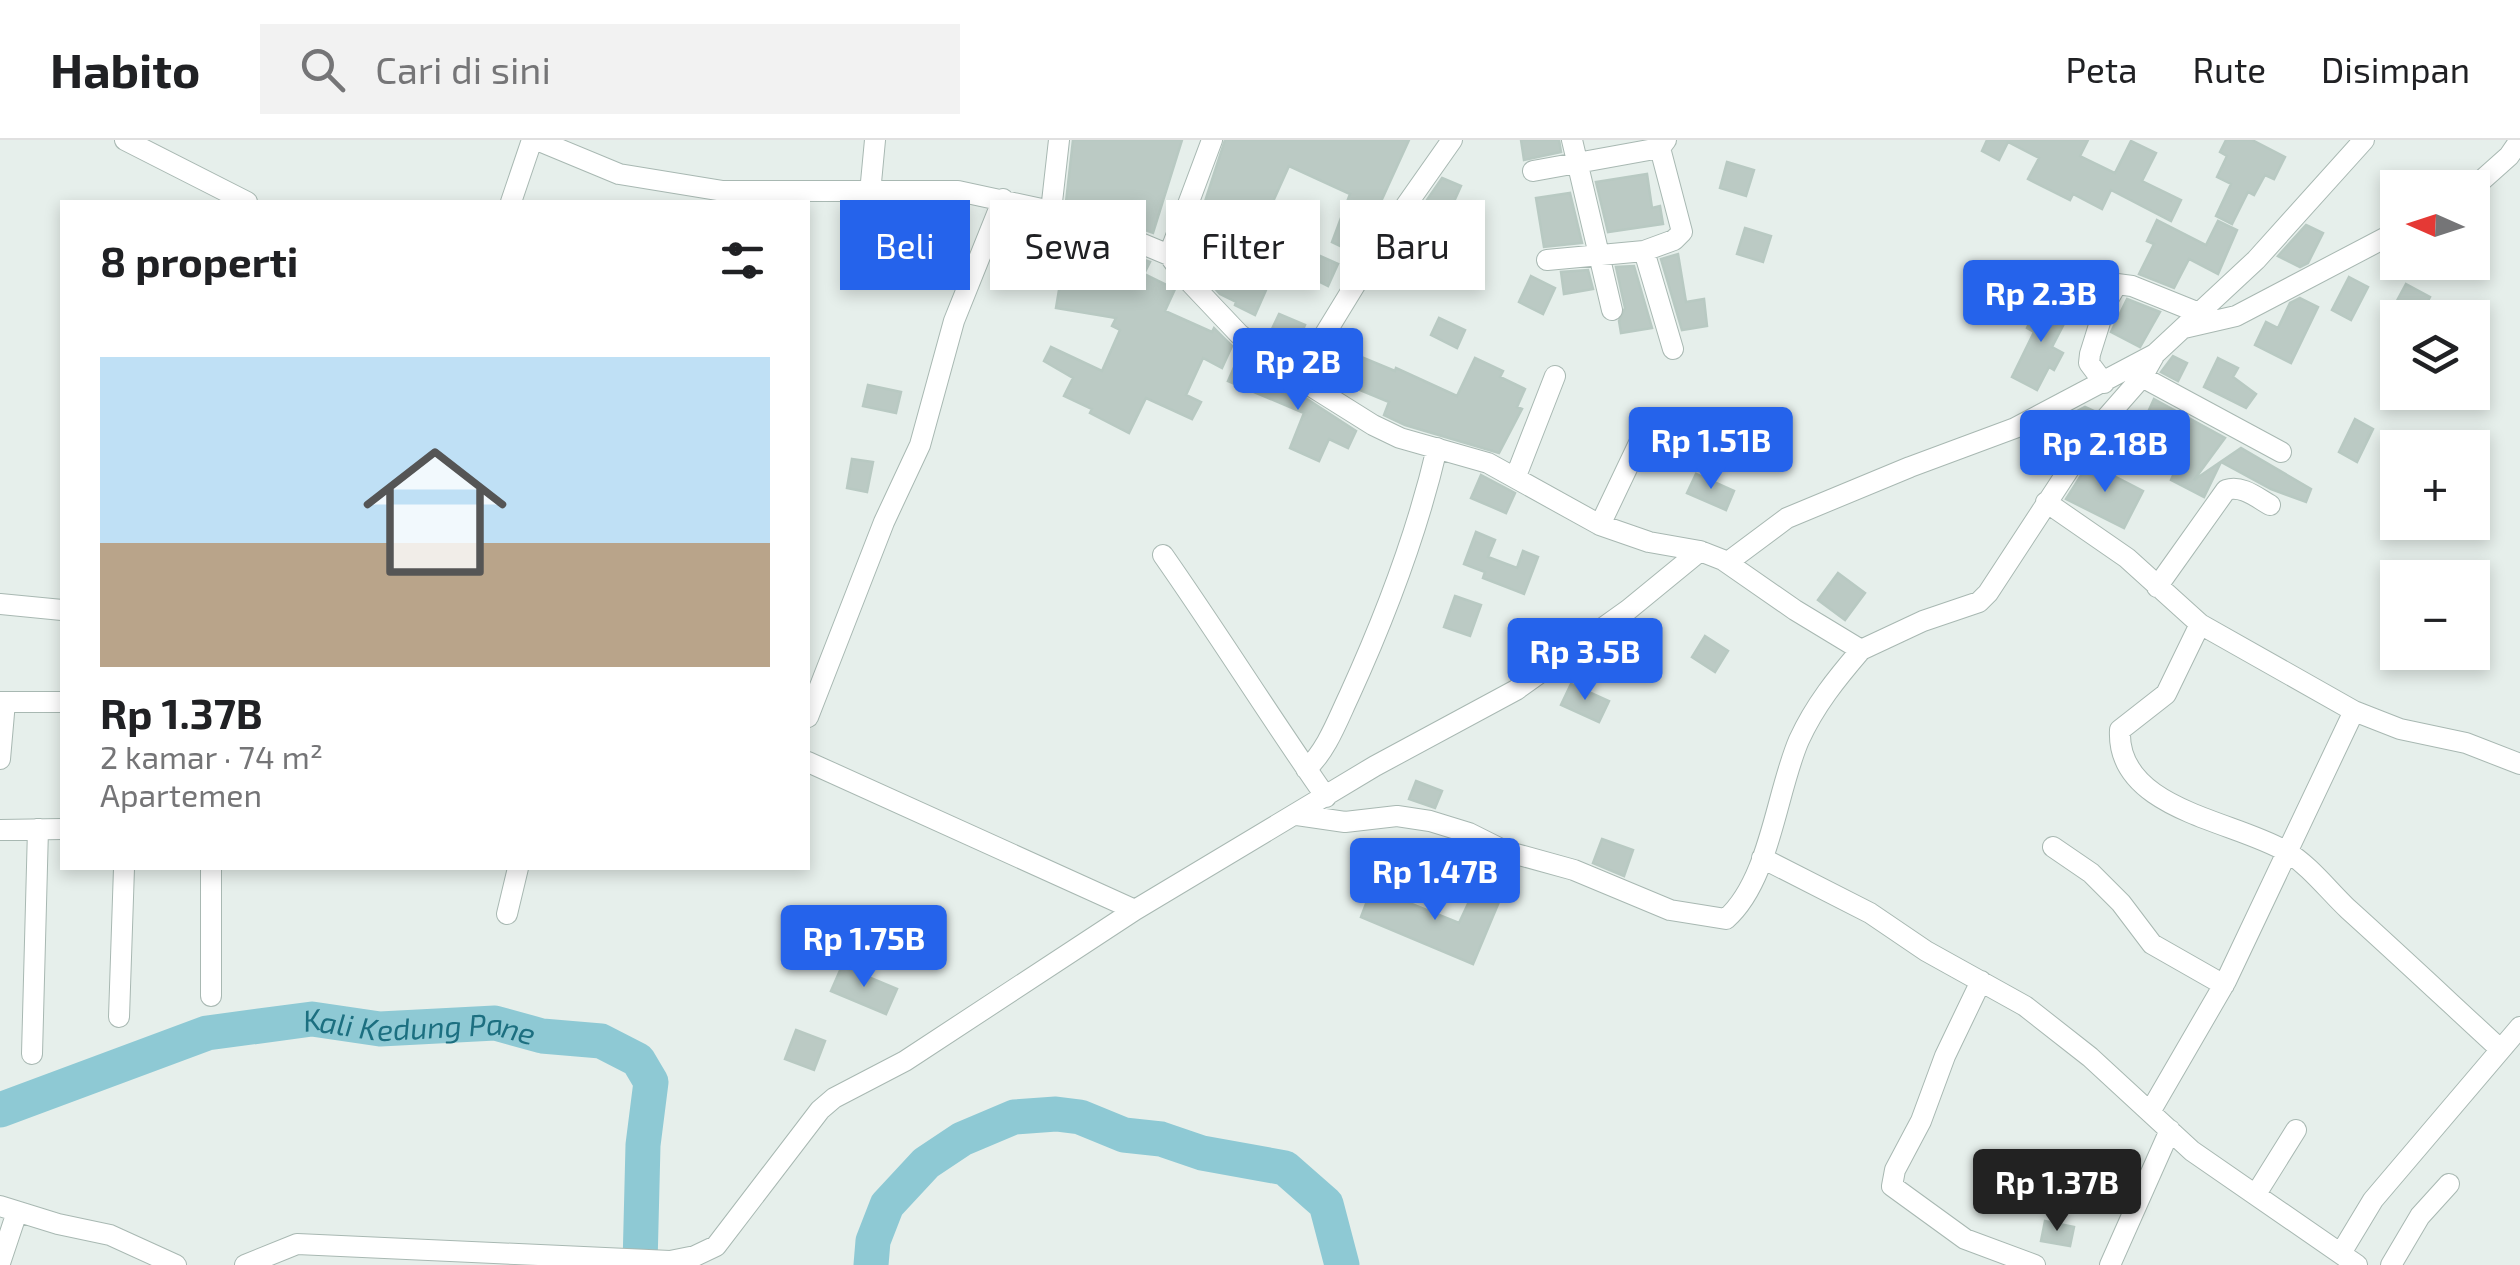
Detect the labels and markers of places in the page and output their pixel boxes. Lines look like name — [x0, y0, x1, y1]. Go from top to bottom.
pin: Rp 2.3B — [1949, 260, 2133, 345]
pin: Rp 2B — [1228, 328, 1368, 413]
pin: Rp 1.51B — [1608, 407, 1814, 492]
pin: Rp 2.18B — [2002, 410, 2208, 495]
pin: Rp 3.5B — [1493, 618, 1677, 703]
pin: Rp 1.47B — [1332, 838, 1538, 923]
pin: Rp 1.75B — [761, 905, 967, 990]
pin: Rp 1.37B — [1954, 1149, 2160, 1234]

